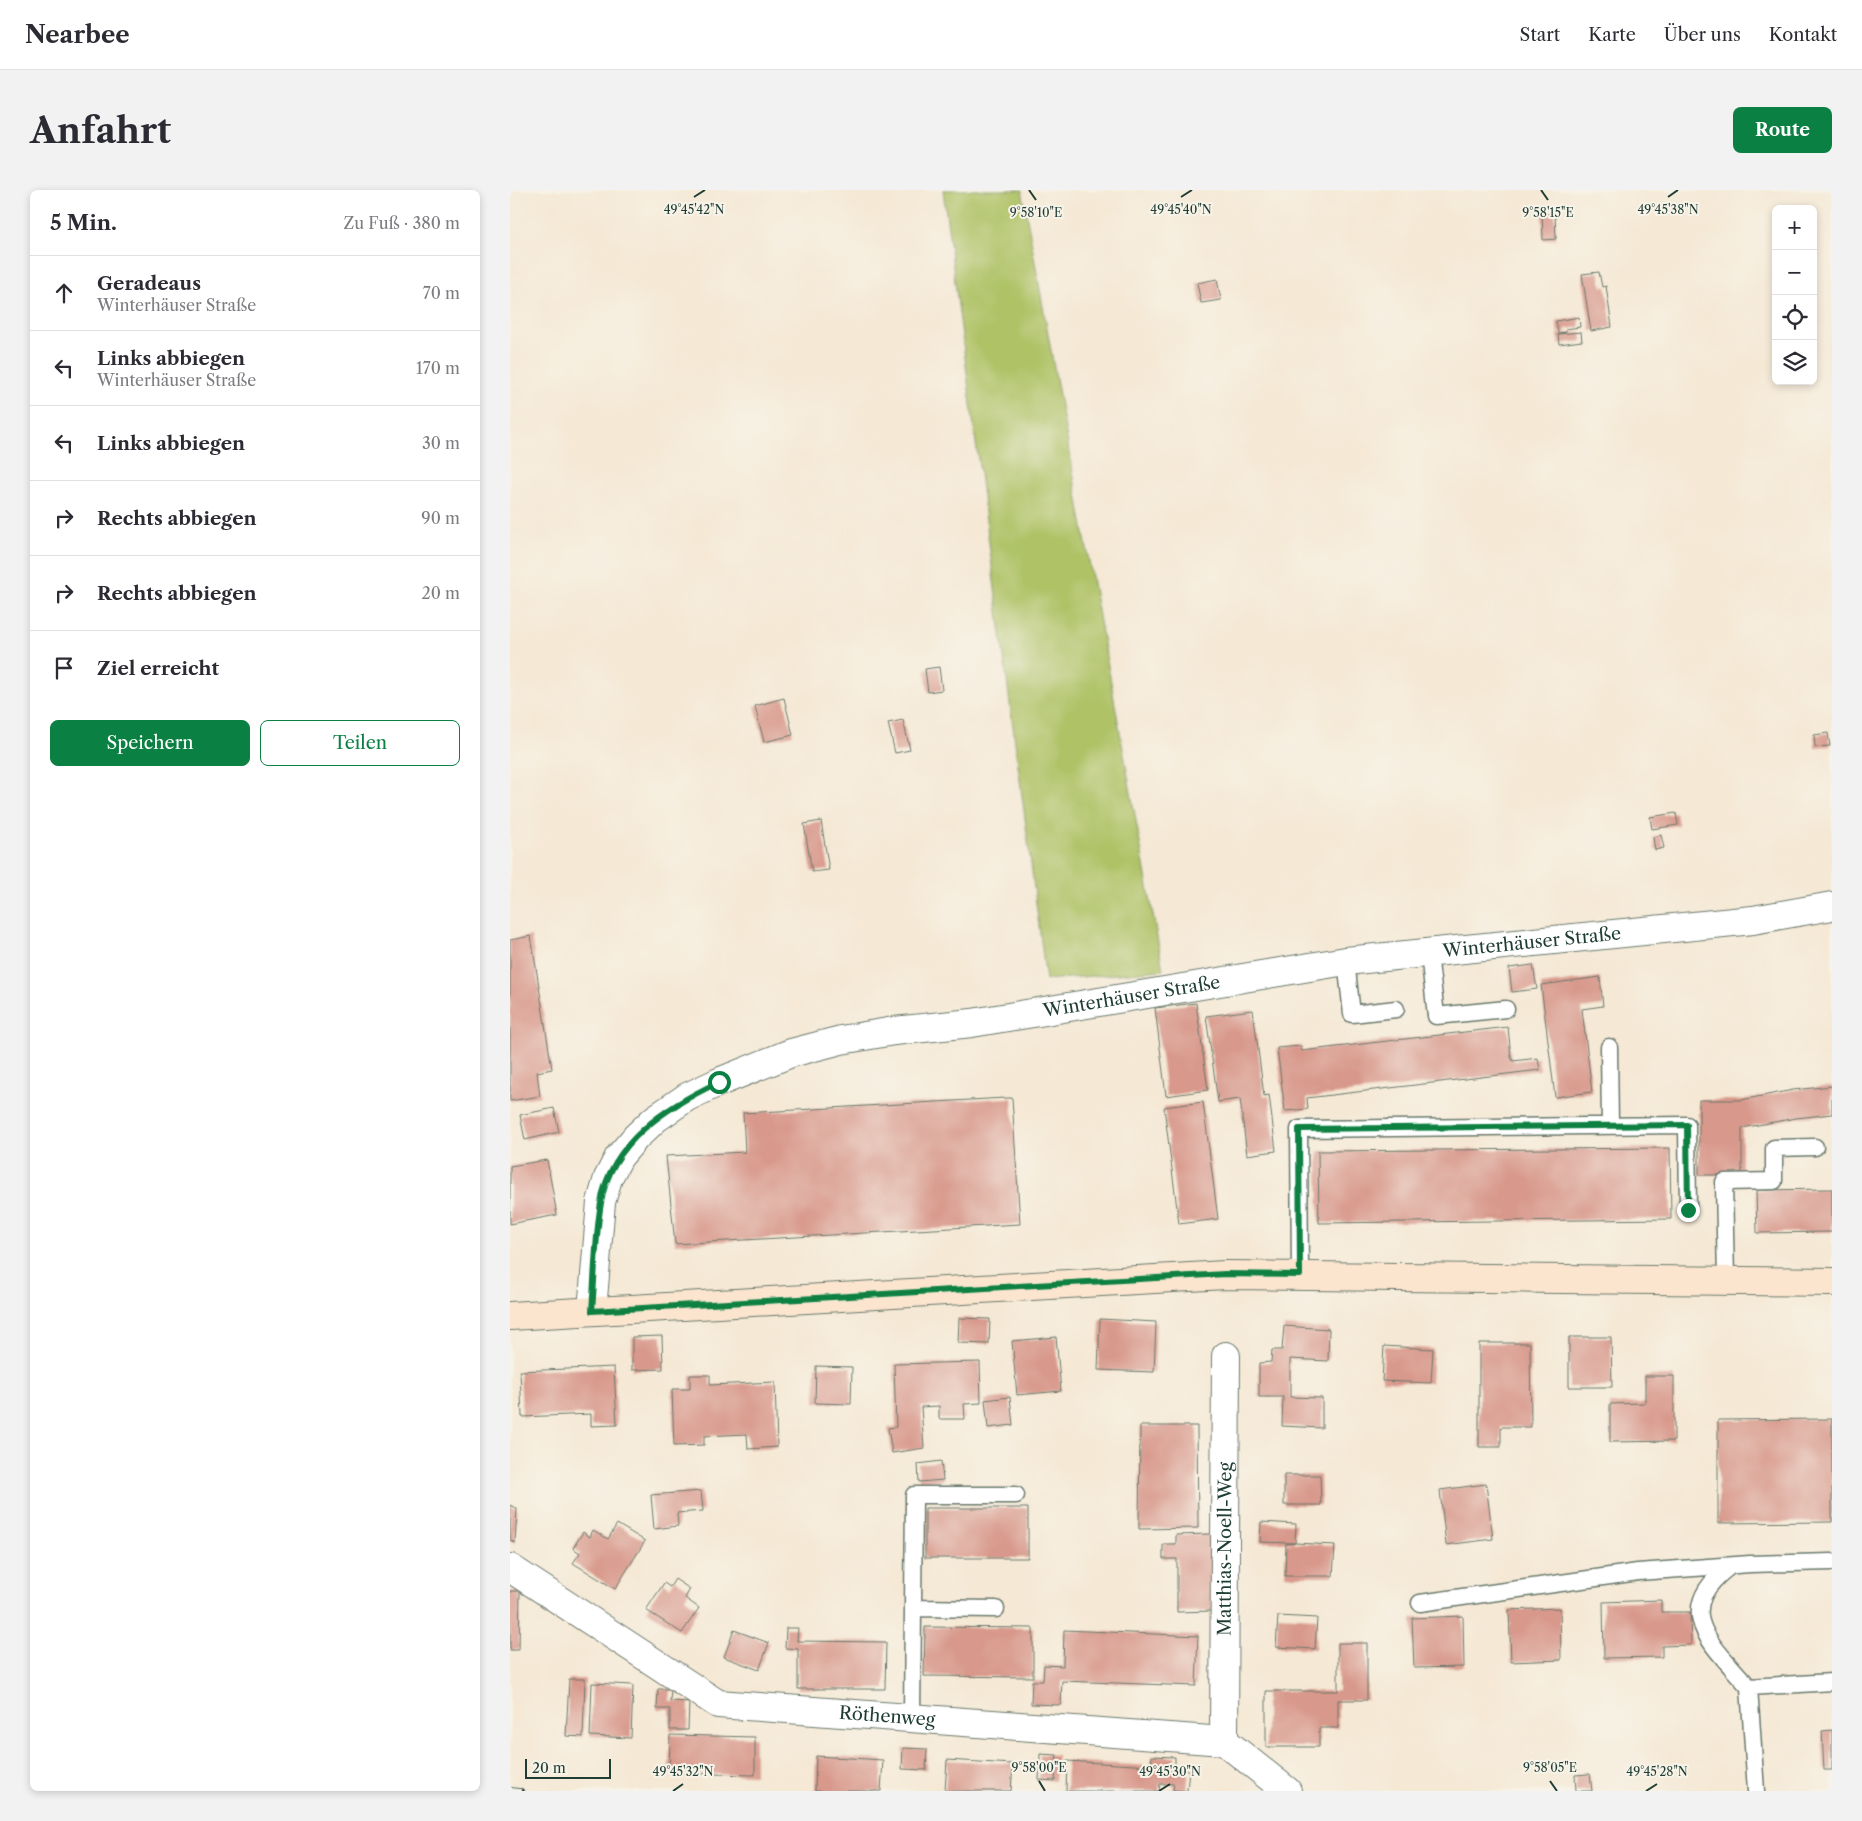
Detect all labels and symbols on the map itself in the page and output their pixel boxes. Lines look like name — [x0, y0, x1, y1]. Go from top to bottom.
text: 49°45'42"N — [664, 202, 724, 217]
text: 49°45'40"N — [1150, 202, 1212, 217]
text: 49°45'38"N — [1637, 202, 1699, 217]
text: 9°58'10"E — [1010, 205, 1062, 220]
text: 9°58'15"E — [1522, 205, 1574, 220]
street label: Winterhäuser Straße — [1441, 922, 1622, 962]
street label: Winterhäuser Straße — [1041, 971, 1222, 1022]
route start — [708, 1071, 731, 1094]
route end — [1677, 1199, 1700, 1222]
street label: Matthias-Noell-Weg — [1214, 1461, 1236, 1636]
street label: Röthenweg — [838, 1702, 937, 1731]
scale bar — [525, 1756, 611, 1779]
text: 9°58'00"E — [1011, 1760, 1067, 1775]
text: 9°58'05"E — [1523, 1760, 1577, 1775]
text: 49°45'32"N — [652, 1764, 714, 1779]
text: 49°45'30"N — [1139, 1764, 1201, 1779]
text: 49°45'28"N — [1626, 1764, 1688, 1779]

